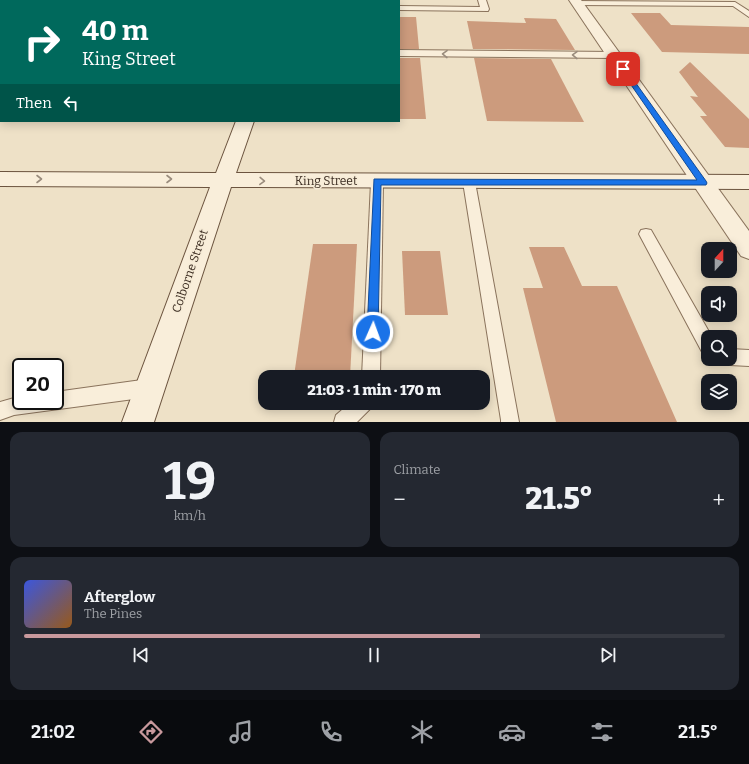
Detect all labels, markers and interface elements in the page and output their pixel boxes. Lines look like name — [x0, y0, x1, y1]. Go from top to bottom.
text: 40 m — [82, 14, 149, 47]
icon: right — [16, 16, 68, 68]
text: King Street — [82, 48, 176, 70]
one-way arrow — [442, 50, 448, 58]
one-way arrow — [572, 51, 578, 59]
pin — [606, 52, 640, 86]
icon: arrive — [612, 58, 634, 80]
icon: left — [60, 92, 82, 114]
text: Then — [16, 94, 52, 112]
street label: King Street — [295, 174, 358, 188]
one-way arrow — [36, 175, 42, 183]
one-way arrow — [166, 175, 172, 183]
one-way arrow — [259, 177, 265, 185]
street label: Colborne Street — [169, 227, 211, 315]
north arrow — [701, 242, 737, 278]
map controls — [701, 242, 737, 410]
button: sound — [701, 286, 737, 322]
position arrow — [352, 311, 394, 353]
button: search — [701, 330, 737, 366]
speed limit sign: 20 — [12, 358, 64, 410]
button: layers — [701, 374, 737, 410]
text: 21:03 · 1 min · 170 m — [307, 381, 441, 399]
text: 19 — [163, 450, 216, 513]
text: Climate — [394, 462, 440, 477]
text: 21.5° — [525, 481, 593, 517]
text: − — [394, 486, 406, 513]
text: + — [712, 486, 725, 513]
text: km/h — [174, 508, 206, 523]
text: Afterglow — [84, 588, 155, 606]
text: The Pines — [84, 606, 142, 621]
icon: previous — [130, 644, 152, 666]
icon: pause — [363, 644, 385, 666]
icon: next — [597, 644, 619, 666]
icon: directions — [137, 718, 165, 746]
icon: music — [227, 718, 255, 746]
icon: phone — [317, 718, 345, 746]
icon: climate — [408, 718, 436, 746]
icon: car — [498, 718, 526, 746]
icon: filters — [588, 718, 616, 746]
text: 21:02 — [31, 721, 75, 743]
text: 21.5° — [678, 721, 718, 743]

